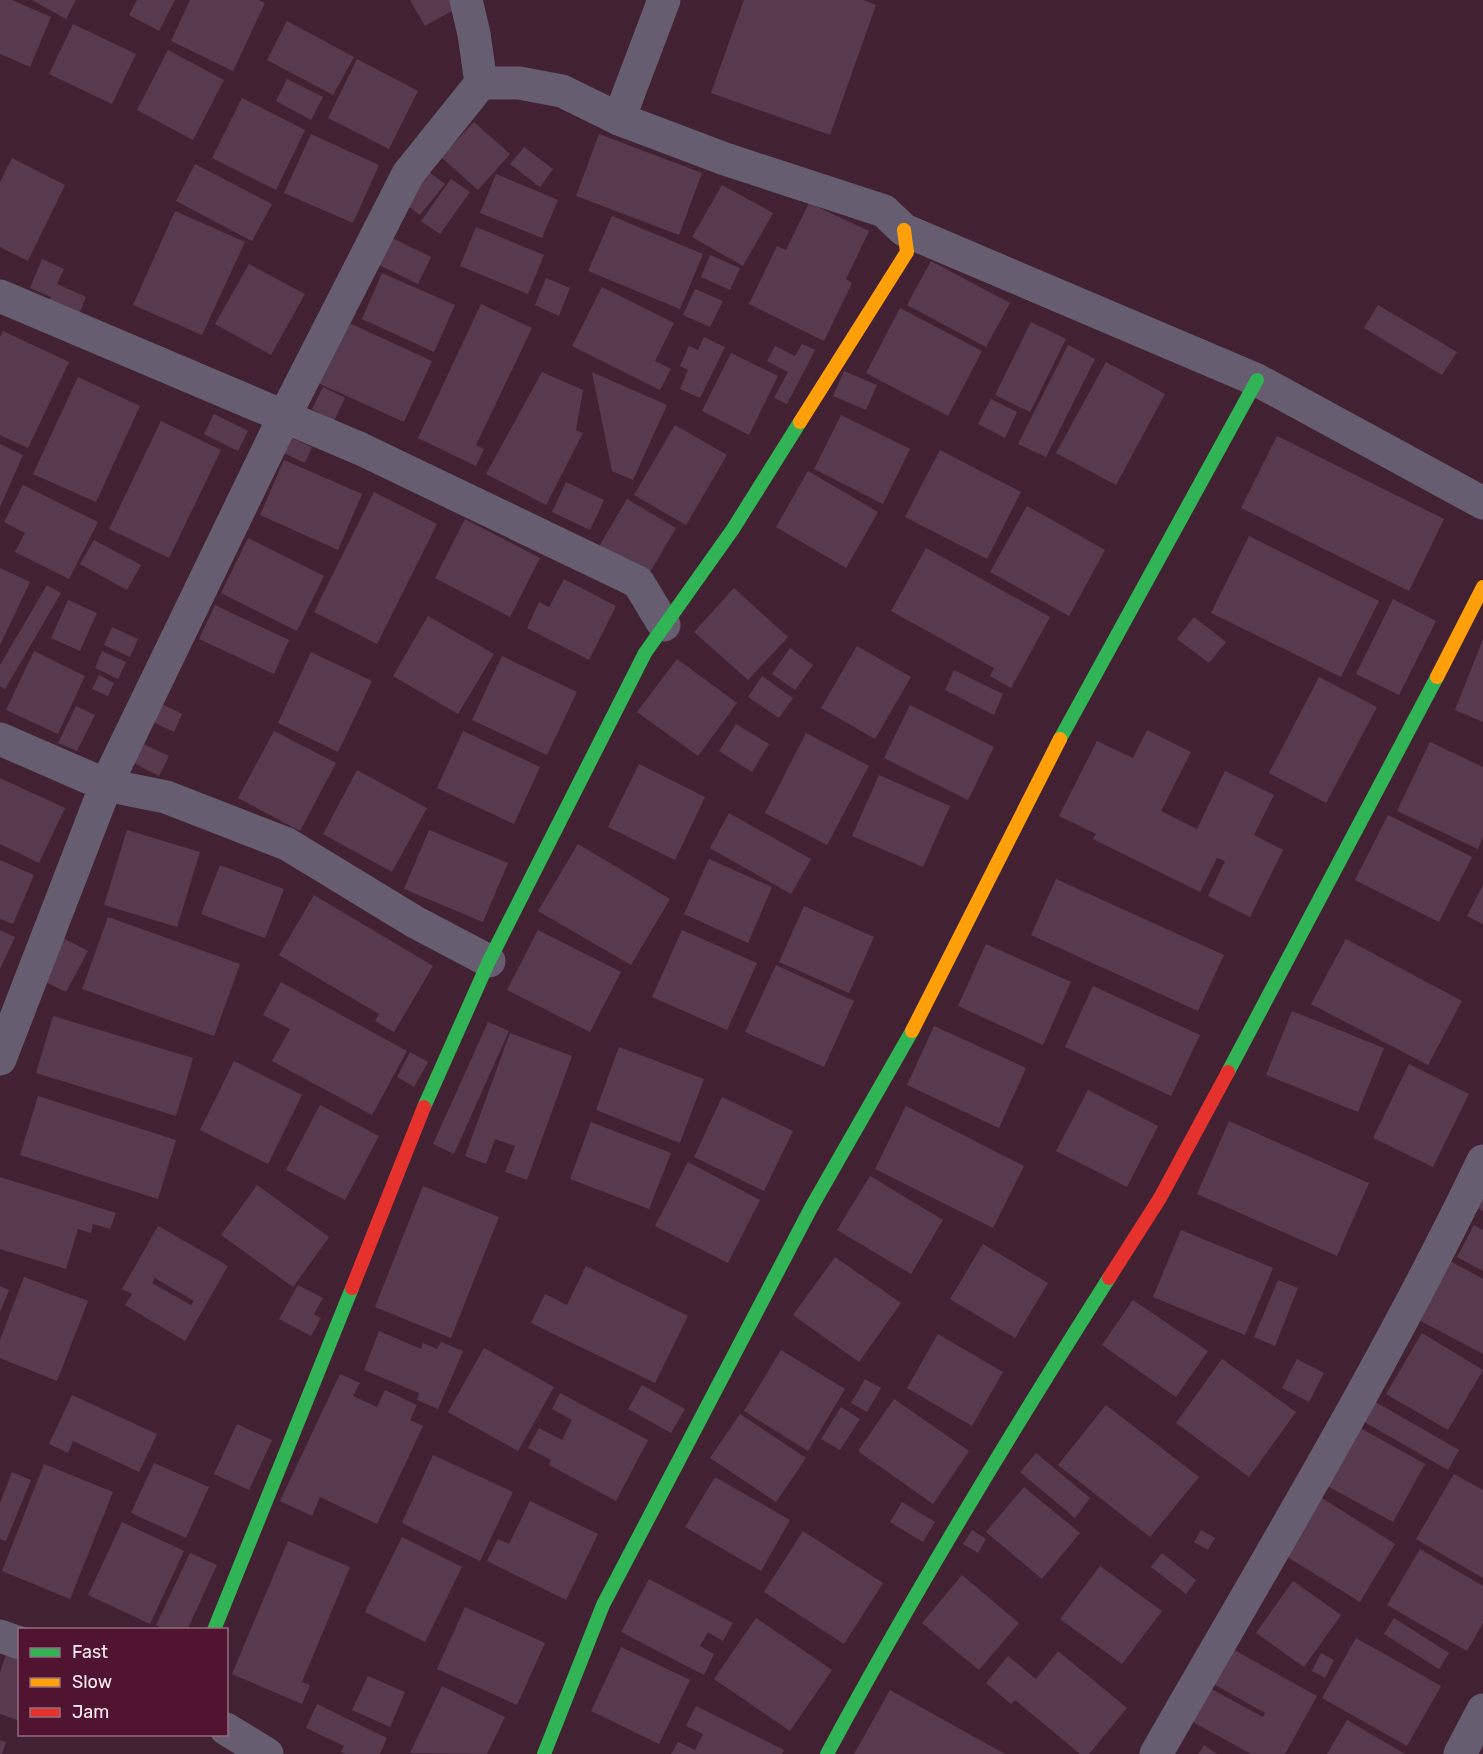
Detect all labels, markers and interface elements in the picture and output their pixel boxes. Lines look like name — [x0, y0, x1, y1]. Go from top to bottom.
legend — [18, 1628, 228, 1736]
text: Fast — [72, 1641, 108, 1663]
text: Slow — [72, 1671, 112, 1693]
text: Jam — [72, 1701, 109, 1723]

